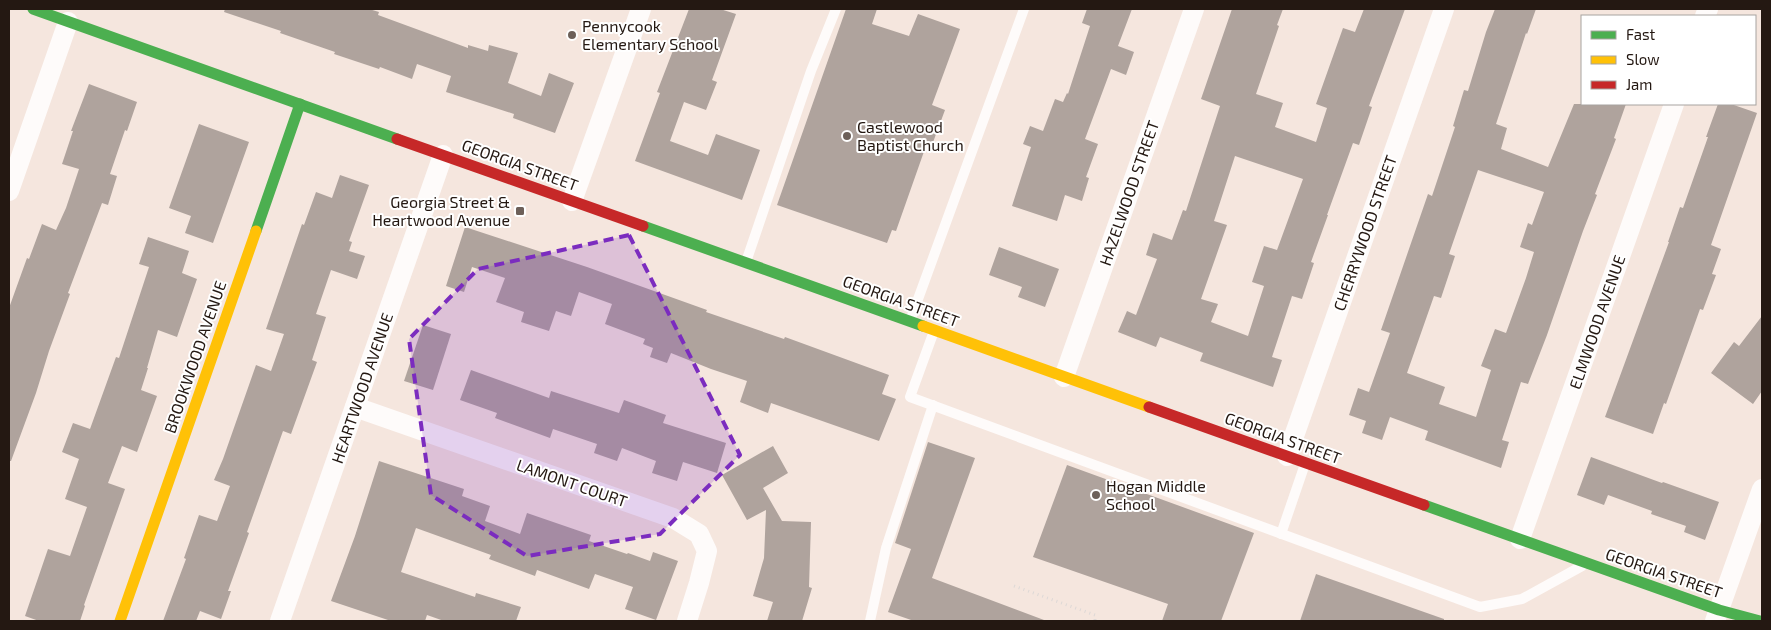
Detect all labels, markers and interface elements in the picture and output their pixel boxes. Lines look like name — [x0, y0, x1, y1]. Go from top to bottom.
legend — [1581, 15, 1756, 105]
place label: Pennycook Elementary School — [582, 16, 718, 53]
text: Fast — [1626, 25, 1656, 43]
marker: Pennycook Elementary School — [566, 29, 578, 41]
text: Slow — [1626, 50, 1660, 68]
text: Jam — [1626, 75, 1652, 93]
place label: Castlewood Baptist Church — [857, 117, 964, 154]
street label: HAZELWOOD STREET — [1095, 118, 1162, 268]
marker: Castlewood Baptist Church — [841, 130, 853, 142]
street label: GEORGIA STREET — [459, 135, 581, 194]
street label: CHERRYWOOD STREET — [1329, 152, 1400, 313]
place label: Georgia Street & Heartwood Avenue — [372, 192, 510, 229]
marker: Georgia Street & Heartwood Avenue — [514, 205, 526, 217]
street label: ELMWOOD AVENUE — [1565, 252, 1628, 391]
street label: GEORGIA STREET — [840, 271, 962, 330]
street label: BROOKWOOD AVENUE — [159, 278, 230, 436]
street label: HEARTWOOD AVENUE — [327, 310, 396, 466]
street label: GEORGIA STREET — [1222, 408, 1344, 467]
street label: LAMONT COURT — [514, 455, 630, 510]
place label: Hogan Middle School — [1106, 476, 1206, 513]
marker: Hogan Middle School — [1090, 489, 1102, 501]
street label: GEORGIA STREET — [1603, 544, 1725, 601]

